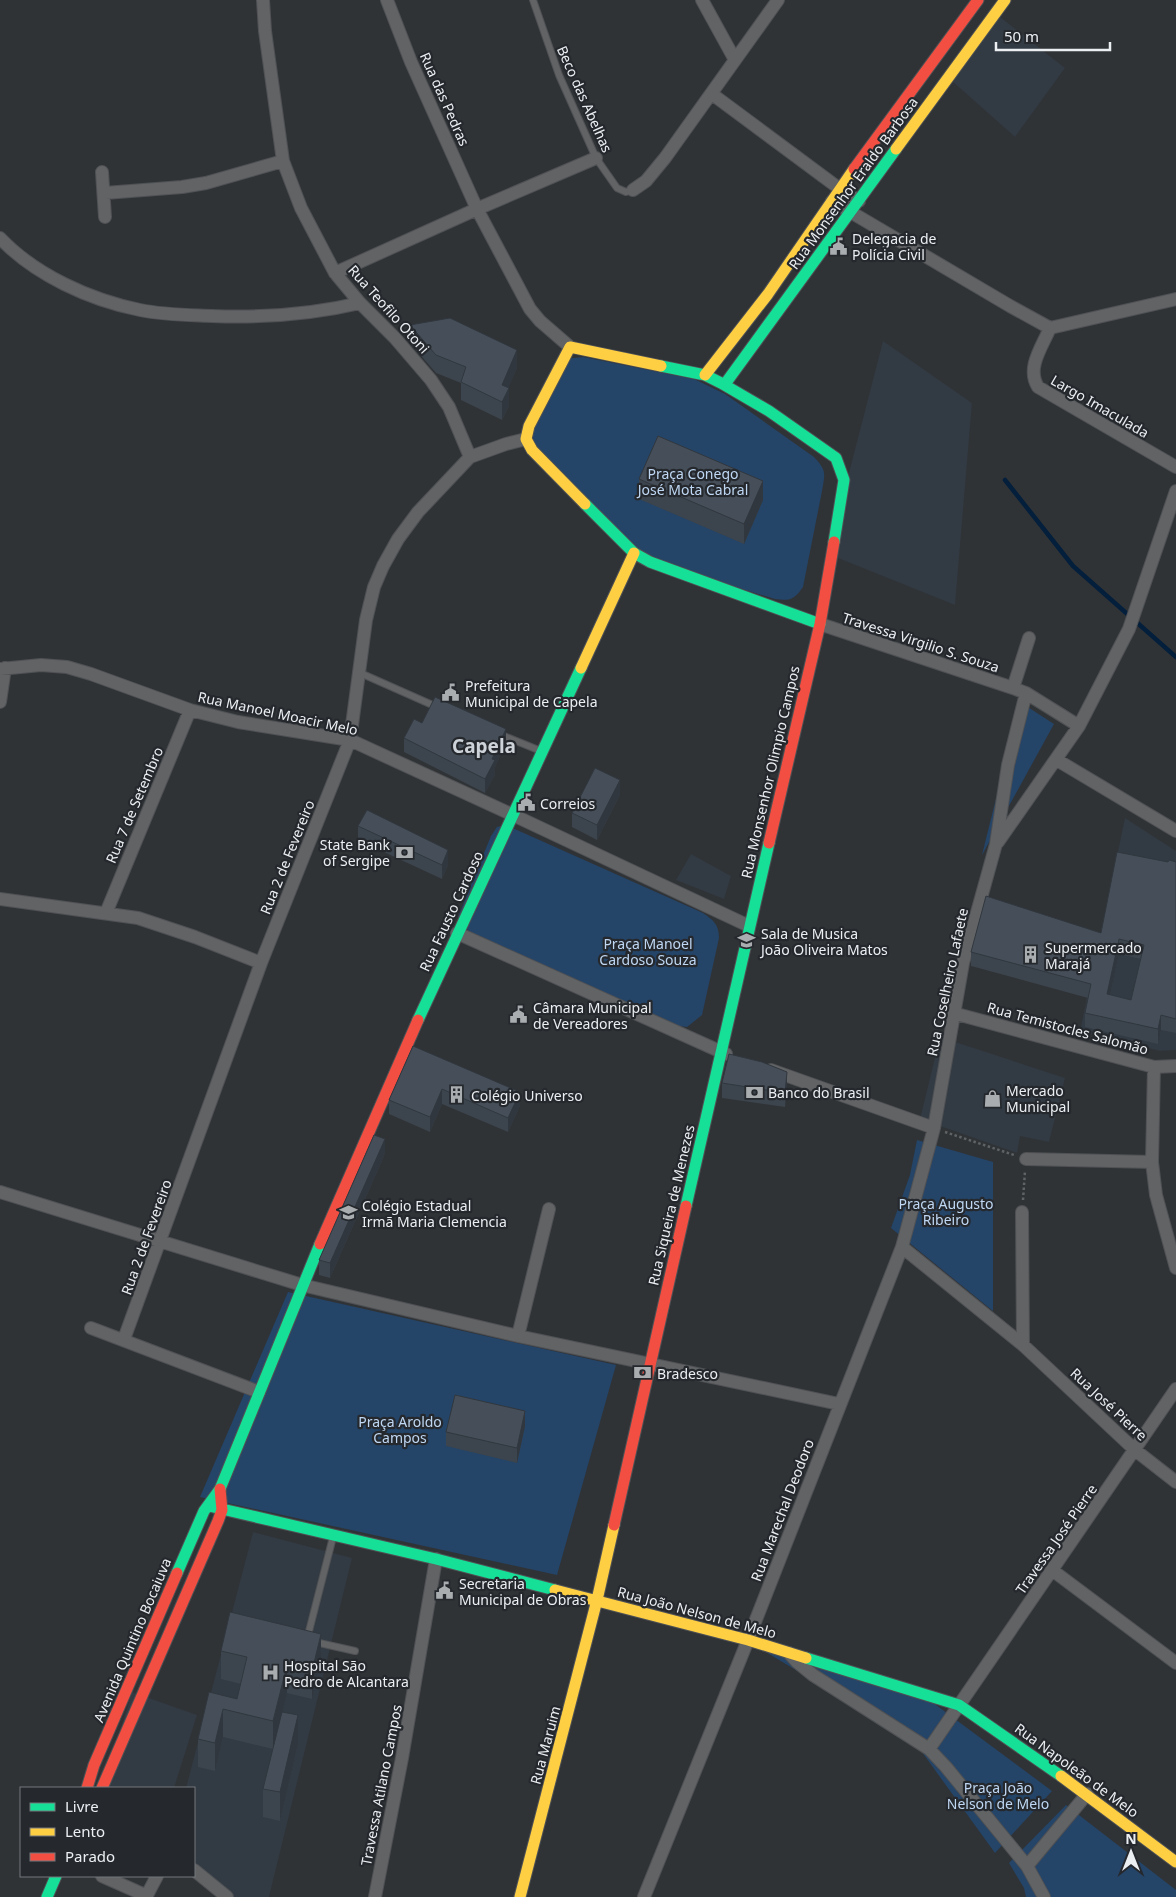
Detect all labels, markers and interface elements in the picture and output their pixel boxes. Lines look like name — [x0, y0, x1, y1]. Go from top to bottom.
scale bar — [996, 20, 1110, 52]
text: 50 m — [1004, 26, 1039, 46]
street label: Beco das Abelhas — [553, 43, 617, 156]
street label: Rua das Pedras — [416, 49, 474, 149]
street label: Rua Monsenhor Eraldo Barbosa — [784, 93, 922, 273]
place label: Delegacia de Polícia Civil — [852, 229, 937, 264]
public building icon: Delegacia de Polícia Civil — [828, 236, 848, 256]
street label: Rua Teofilo Otoni — [344, 261, 434, 357]
street label: Largo Imaculada — [1047, 370, 1153, 442]
park label: Praça Conego José Mota Cabral — [636, 464, 748, 499]
street label: Travessa Virgilio S. Souza — [840, 608, 1002, 676]
street label: Rua Monsenhor Olimpio Campos — [736, 664, 804, 880]
place label: Prefeitura Municipal de Capela — [465, 676, 597, 711]
public building icon: Prefeitura Municipal de Capela — [441, 683, 461, 703]
street label: Rua Manoel Moacir Melo — [196, 687, 360, 739]
district label: Capela — [452, 733, 516, 759]
street label: Rua 7 de Setembro — [101, 744, 167, 866]
public building icon: Correios — [516, 793, 536, 813]
place label: Correios — [540, 794, 596, 813]
street label: Rua 2 de Fevereiro — [255, 797, 319, 917]
place label: State Bank of Sergipe — [320, 835, 391, 870]
bank icon: State Bank of Sergipe — [394, 842, 414, 862]
street label: Rua Fausto Cardoso — [415, 848, 487, 974]
street label: Rua Coselheiro Lafaete — [922, 906, 972, 1058]
place label: Sala de Musica João Oliveira Matos — [759, 924, 888, 959]
school or university icon: Sala de Musica João Oliveira Matos — [737, 931, 757, 951]
park label: Praça Manoel Cardoso Souza — [599, 934, 697, 969]
place label: Supermercado Marajá — [1045, 938, 1142, 973]
building icon: Supermercado Marajá — [1021, 945, 1041, 965]
street label: Rua Temistocles Salomão — [985, 997, 1151, 1059]
place label: Câmara Municipal de Vereadores — [533, 998, 652, 1033]
public building icon: Câmara Municipal de Vereadores — [509, 1005, 529, 1025]
place label: Mercado Municipal — [1006, 1081, 1070, 1116]
bank icon: Banco do Brasil — [744, 1082, 764, 1102]
place label: Banco do Brasil — [768, 1083, 870, 1102]
building icon: Colégio Universo — [447, 1085, 467, 1105]
place label: Colégio Universo — [471, 1086, 583, 1105]
shop icon: Mercado Municipal — [982, 1088, 1002, 1108]
street label: Rua Siqueira de Menezes — [643, 1123, 699, 1287]
street label: Rua 2 de Fevereiro — [116, 1177, 176, 1297]
park label: Praça Augusto Ribeiro — [898, 1194, 994, 1229]
place label: Colégio Estadual Irmã Maria Clemencia — [362, 1196, 507, 1231]
school or university icon: Colégio Estadual Irmã Maria Clemencia — [338, 1203, 358, 1223]
bank icon: Bradesco — [633, 1363, 653, 1383]
street label: Rua José Pierre — [1066, 1363, 1152, 1445]
place label: Bradesco — [657, 1364, 718, 1383]
park label: Praça Aroldo Campos — [358, 1412, 442, 1447]
street label: Rua Marechal Deodoro — [746, 1436, 818, 1584]
street label: Travessa José Pierre — [1011, 1480, 1101, 1598]
street label: Avenida Quintino Bocaiuva — [89, 1555, 175, 1725]
place label: Secretaria Municipal de Obras — [459, 1574, 587, 1609]
public building icon: Secretaria Municipal de Obras — [435, 1581, 455, 1601]
street label: Rua João Nelson de Melo — [616, 1582, 778, 1642]
place label: Hospital São Pedro de Alcantara — [284, 1656, 409, 1691]
hospital icon: Hospital São Pedro de Alcantara — [260, 1663, 280, 1683]
street label: Travessa Atilano Campos — [356, 1703, 406, 1867]
street label: Rua Maruim — [525, 1704, 565, 1786]
street label: Rua Napoleão de Melo — [1011, 1719, 1143, 1821]
park label: Praça João Nelson de Melo — [947, 1778, 1049, 1813]
legend — [20, 1787, 195, 1877]
text: Livre — [65, 1796, 99, 1816]
text: Lento — [65, 1821, 105, 1841]
north arrow — [1106, 1827, 1156, 1877]
text: N — [1125, 1829, 1137, 1848]
text: Parado — [65, 1846, 115, 1866]

